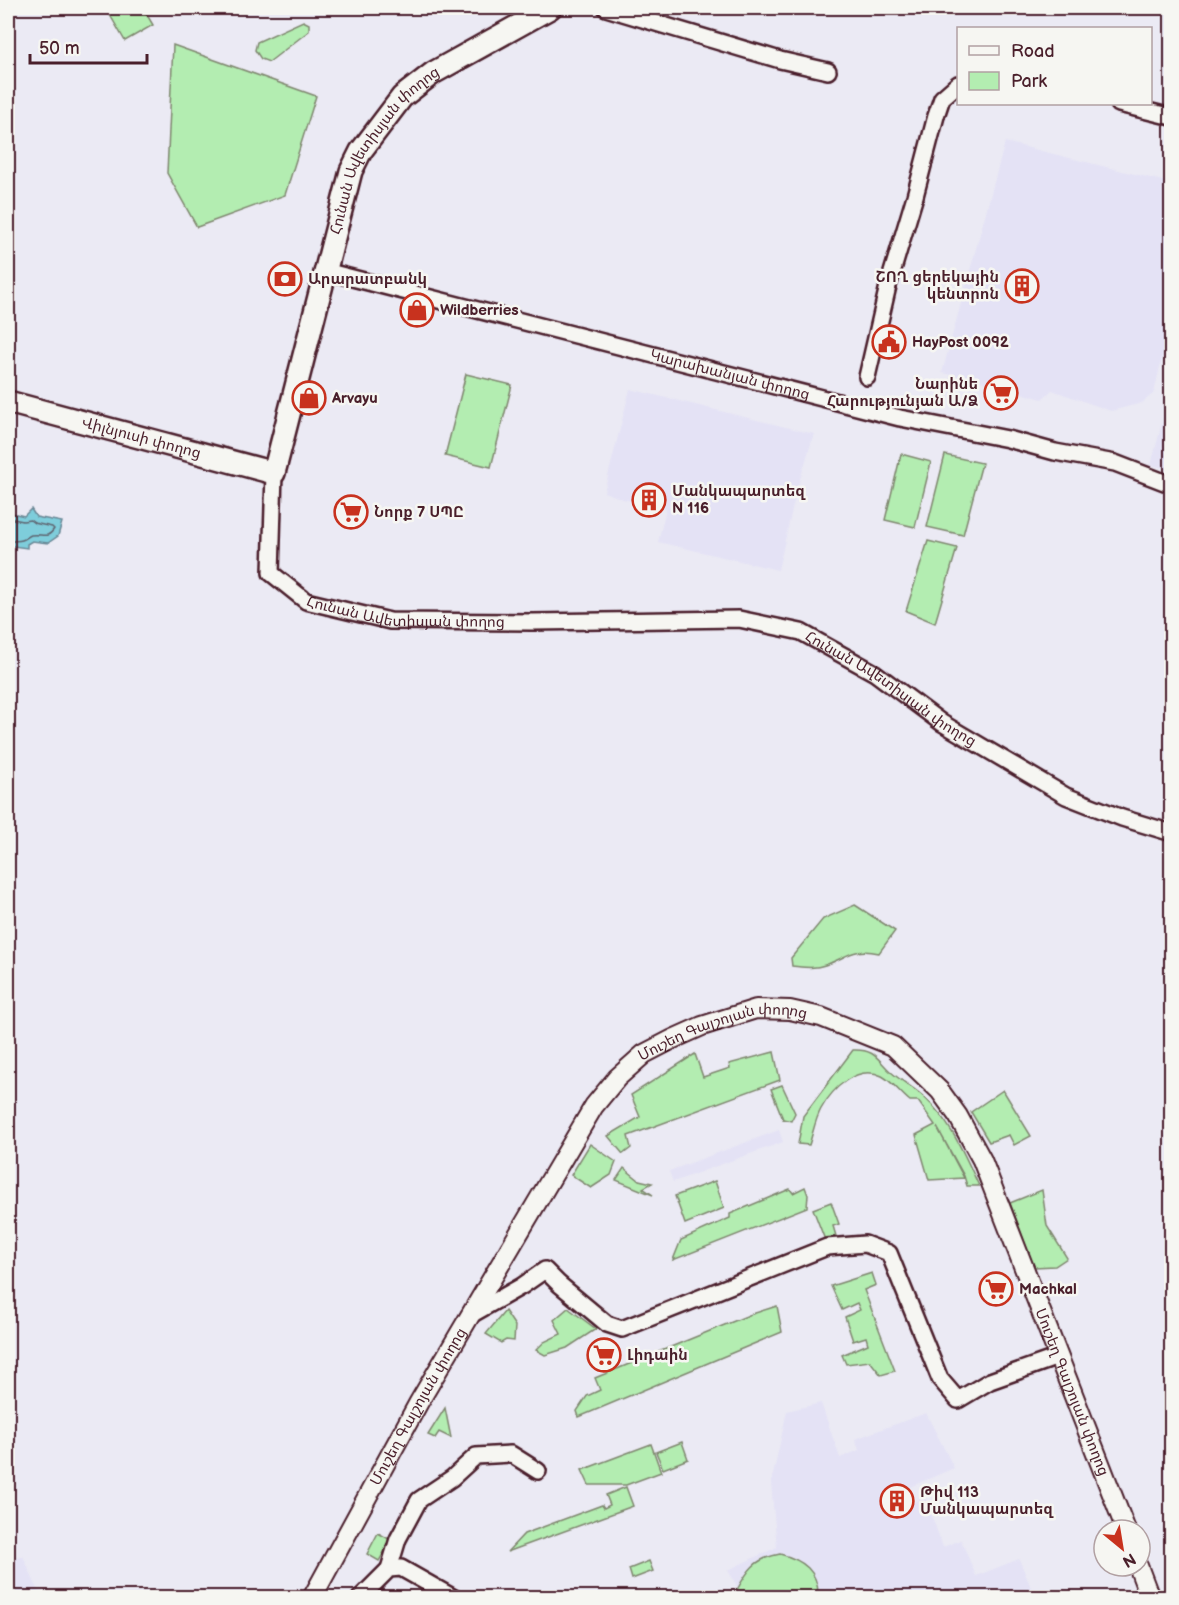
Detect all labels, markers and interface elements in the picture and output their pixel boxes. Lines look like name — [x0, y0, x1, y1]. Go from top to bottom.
scale bar — [30, 27, 147, 65]
legend — [957, 27, 1152, 105]
text: 50 m — [39, 38, 80, 59]
text: Road — [1011, 41, 1055, 62]
street label: Հունան Ավետիսյան փողոց — [326, 62, 443, 237]
text: Park — [1011, 71, 1047, 92]
bank icon: Արարատբանկ — [267, 261, 303, 297]
place label: ՇՈՂ ցերեկային կենտրոն — [876, 268, 999, 304]
building icon: ՇՈՂ ցերեկային կենտրոն — [1004, 268, 1040, 304]
place label: Արարատբանկ — [308, 270, 427, 289]
shop icon: Wildberries — [399, 292, 435, 328]
place label: Wildberries — [440, 301, 519, 320]
public building icon: HayPost 0092 — [871, 324, 907, 360]
place label: HayPost 0092 — [912, 333, 1009, 352]
street label: Կարախանյան փողոց — [648, 345, 812, 405]
place label: Նարինե Հարությունյան Ա/Ձ — [827, 375, 978, 411]
supermarket icon: Նարինե Հարությունյան Ա/Ձ — [983, 375, 1019, 411]
shop icon: Arvayu — [291, 380, 327, 416]
place label: Arvayu — [331, 389, 378, 408]
street label: Վիլնյուսի փողոց — [79, 413, 203, 463]
building icon: Մանկապարտեզ N 116 — [631, 482, 667, 518]
place label: Մանկապարտեզ N 116 — [672, 482, 806, 518]
supermarket icon: Նորք 7 ՍՊԸ — [333, 494, 369, 530]
place label: Նորք 7 ՍՊԸ — [374, 503, 464, 522]
street label: Հունան Ավետիսյան փողոց — [305, 592, 505, 632]
street label: Հունան Ավետիսյան փողոց — [802, 627, 980, 751]
street label: Մուշեղ Գալշոյան փողոց — [635, 1000, 809, 1066]
supermarket icon: Machkal — [978, 1271, 1014, 1307]
place label: Machkal — [1019, 1280, 1077, 1299]
street label: Մուշեղ Գալշոյան փողոց — [1031, 1306, 1113, 1479]
street label: Մուշեղ Գալշոյան փողոց — [366, 1324, 471, 1489]
supermarket icon: Լիդաին — [586, 1337, 622, 1373]
place label: Լիդաին — [627, 1346, 688, 1365]
building icon: Թիվ 113 Մանկապարտեզ — [879, 1483, 915, 1519]
place label: Թիվ 113 Մանկապարտեզ — [920, 1483, 1054, 1519]
north arrow — [1092, 1518, 1152, 1578]
text: N — [1119, 1548, 1139, 1571]

